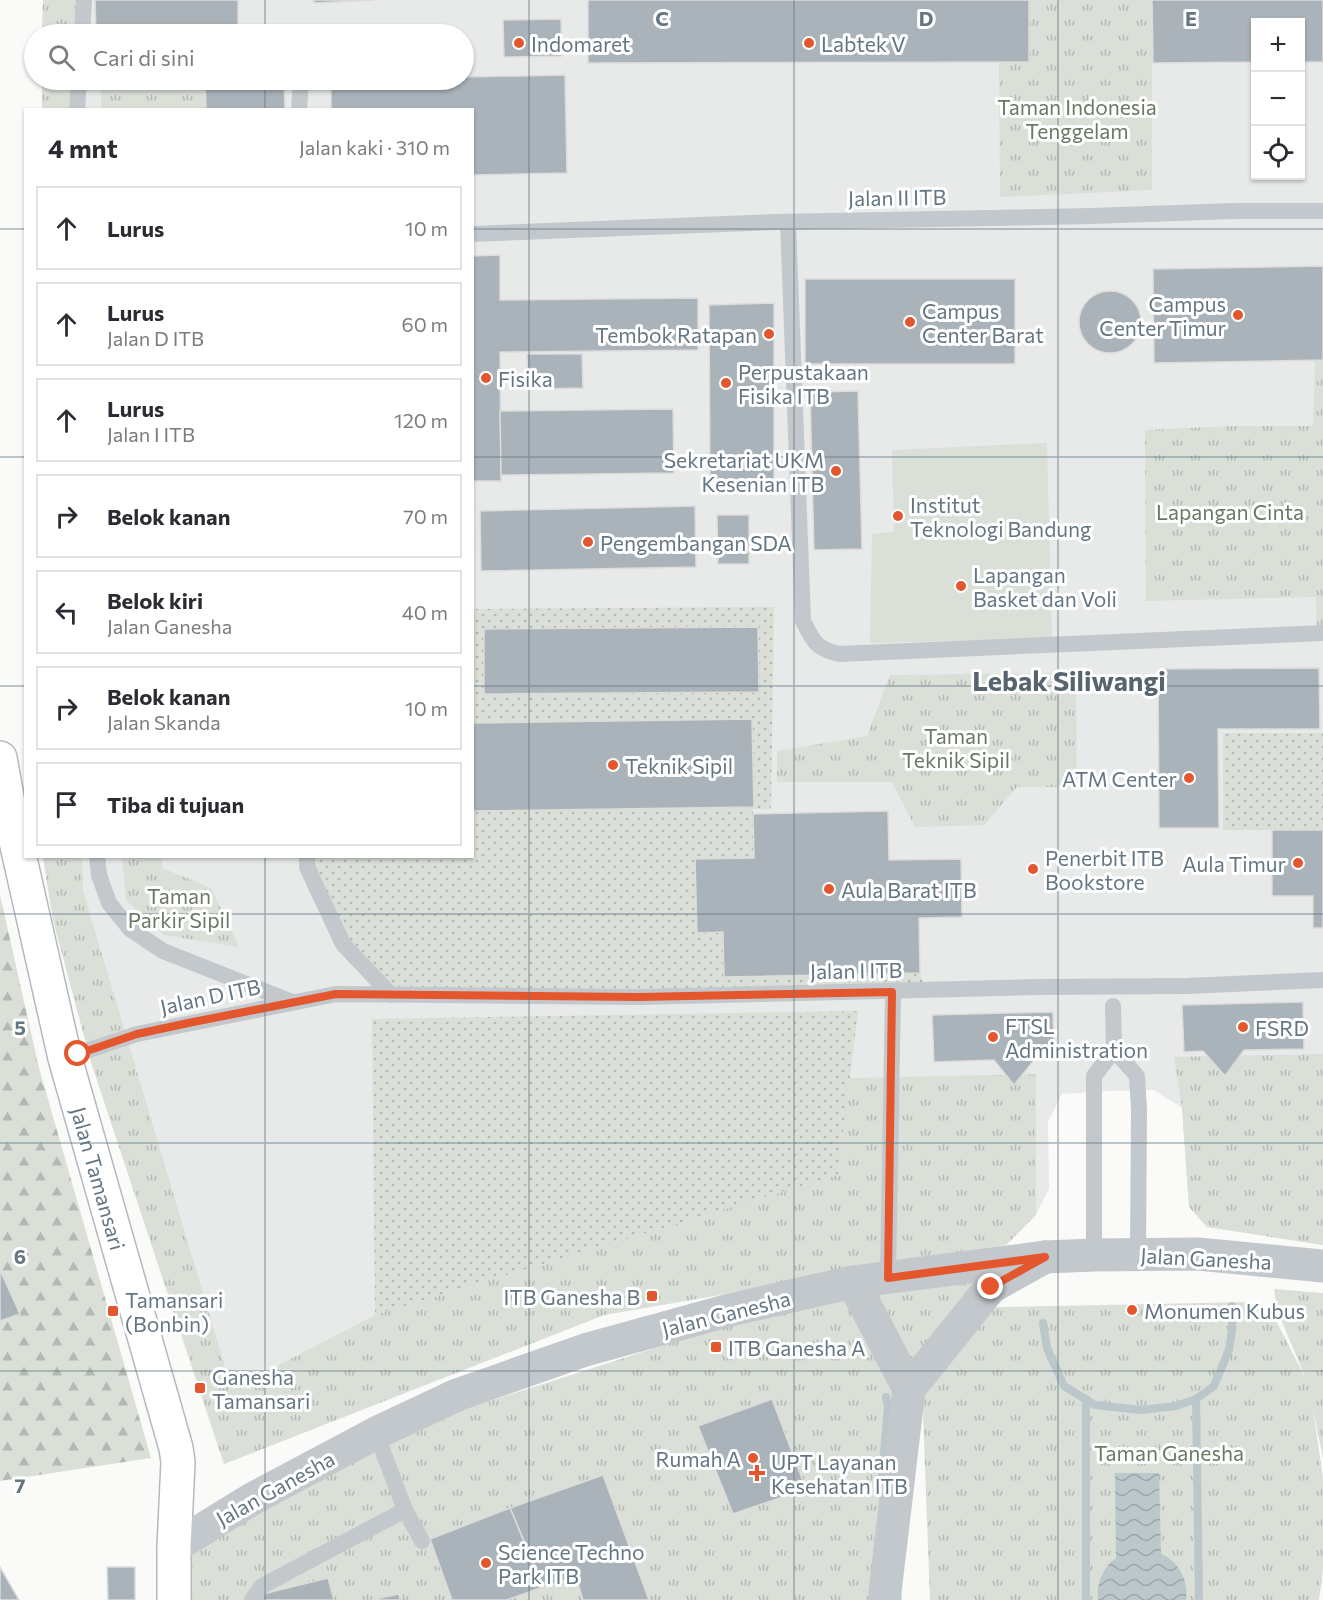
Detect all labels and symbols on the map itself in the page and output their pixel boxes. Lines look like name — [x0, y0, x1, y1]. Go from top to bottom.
text: C — [655, 6, 669, 30]
text: D — [919, 6, 933, 30]
text: E — [1185, 6, 1197, 30]
place label: Indomaret — [531, 31, 630, 56]
place label: Labtek V — [821, 31, 906, 56]
marker: Indomaret — [512, 36, 526, 50]
marker: Labtek V — [802, 36, 816, 50]
park label: Taman Indonesia Tenggelam — [997, 94, 1157, 143]
street label: Jalan II ITB — [848, 184, 946, 210]
place label: Campus Center Timur — [1099, 291, 1226, 340]
place label: Campus Center Barat — [922, 298, 1044, 347]
marker: Campus Center Timur — [1231, 308, 1245, 322]
marker: Campus Center Barat — [903, 315, 917, 329]
place label: Tembok Ratapan — [595, 322, 757, 347]
marker: Tembok Ratapan — [762, 327, 776, 341]
place label: Perpustakaan Fisika ITB — [738, 359, 869, 408]
place label: Fisika — [498, 366, 553, 391]
marker: Fisika — [479, 371, 493, 385]
marker: Perpustakaan Fisika ITB — [719, 376, 733, 390]
place label: Sekretariat UKM Kesenian ITB — [664, 447, 824, 496]
marker: Sekretariat UKM Kesenian ITB — [829, 464, 843, 478]
place label: Institut Teknologi Bandung — [910, 492, 1091, 541]
park label: Lapangan Cinta — [1156, 499, 1304, 524]
marker: Institut Teknologi Bandung — [891, 509, 905, 523]
place label: Pengembangan SDA — [600, 530, 792, 555]
marker: Pengembangan SDA — [581, 535, 595, 549]
place label: Lapangan Basket dan Voli — [973, 562, 1117, 611]
marker: Lapangan Basket dan Voli — [954, 579, 968, 593]
district label: Lebak Siliwangi — [972, 664, 1166, 697]
park label: Taman Teknik Sipil — [902, 723, 1010, 772]
place label: Teknik Sipil — [625, 753, 733, 778]
marker: Teknik Sipil — [606, 758, 620, 772]
place label: ATM Center — [1062, 766, 1177, 791]
marker: ATM Center — [1182, 771, 1196, 785]
place label: Penerbit ITB Bookstore — [1045, 845, 1164, 894]
place label: Aula Timur — [1182, 851, 1286, 876]
marker: Aula Timur — [1291, 856, 1305, 870]
marker: Penerbit ITB Bookstore — [1026, 862, 1040, 876]
place label: Aula Barat ITB — [841, 877, 977, 902]
marker: Aula Barat ITB — [822, 882, 836, 896]
park label: Taman Parkir Sipil — [128, 883, 230, 932]
street label: Jalan I ITB — [810, 957, 902, 983]
street label: Jalan D ITB — [158, 973, 262, 1019]
place label: FTSL Administration — [1005, 1013, 1148, 1062]
text: 5 — [14, 1015, 26, 1039]
place label: FSRD — [1255, 1015, 1309, 1040]
marker: FSRD — [1236, 1020, 1250, 1034]
marker: FTSL Administration — [986, 1030, 1000, 1044]
route start — [64, 1040, 90, 1066]
street label: Jalan Tamansari — [67, 1104, 131, 1253]
street label: Jalan Ganesha — [1140, 1242, 1272, 1274]
text: 6 — [14, 1244, 26, 1268]
route end — [977, 1273, 1003, 1299]
place label: ITB Ganesha B — [503, 1284, 640, 1309]
street label: Jalan Ganesha — [659, 1285, 793, 1341]
place label: Tamansari (Bonbin) — [125, 1287, 223, 1336]
marker: ITB Ganesha B — [645, 1289, 659, 1303]
place label: Monumen Kubus — [1144, 1298, 1305, 1323]
marker: Monumen Kubus — [1125, 1303, 1139, 1317]
marker: Tamansari (Bonbin) — [106, 1304, 120, 1318]
place label: ITB Ganesha A — [728, 1335, 865, 1360]
marker: ITB Ganesha A — [709, 1340, 723, 1354]
place label: Ganesha Tamansari — [212, 1364, 310, 1413]
marker: Ganesha Tamansari — [193, 1381, 207, 1395]
park label: Taman Ganesha — [1094, 1440, 1244, 1465]
street label: Jalan Ganesha — [211, 1445, 339, 1531]
place label: Rumah A — [655, 1446, 741, 1471]
place label: UPT Layanan Kesehatan ITB — [771, 1449, 908, 1498]
marker: Rumah A — [746, 1451, 760, 1465]
marker: UPT Layanan Kesehatan ITB — [748, 1464, 766, 1482]
text: 7 — [15, 1473, 26, 1497]
place label: Science Techno Park ITB — [498, 1539, 645, 1588]
marker: Science Techno Park ITB — [479, 1556, 493, 1570]

